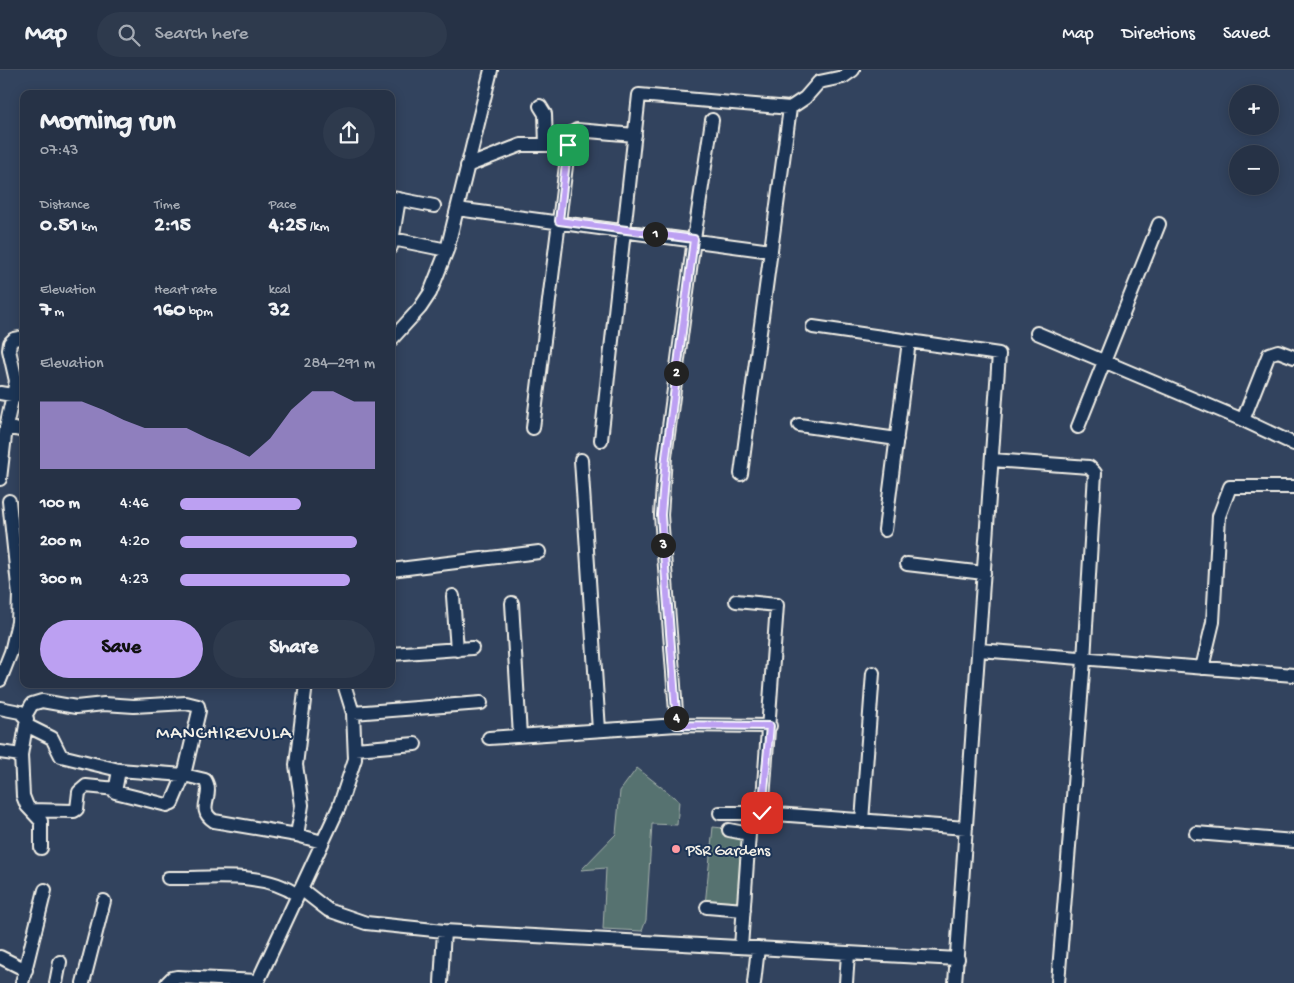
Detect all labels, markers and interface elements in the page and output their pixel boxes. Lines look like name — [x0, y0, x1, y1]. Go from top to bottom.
search box — [97, 12, 447, 57]
text: Map — [25, 20, 67, 49]
icon: search — [115, 21, 143, 49]
text: Search here — [155, 23, 248, 46]
text: Map — [1062, 24, 1094, 45]
text: Directions — [1122, 24, 1195, 45]
text: Saved — [1223, 24, 1269, 45]
map controls — [1229, 85, 1279, 195]
button: + — [1229, 85, 1279, 135]
text: Morning run — [40, 106, 175, 139]
button: share — [323, 107, 375, 159]
pin — [547, 124, 589, 166]
icon: arrive — [554, 131, 582, 159]
text: 07:43 — [40, 142, 78, 161]
button: − — [1229, 145, 1279, 195]
text: Distance — [40, 197, 89, 214]
text: Time — [154, 197, 180, 214]
text: Pace — [269, 197, 296, 214]
text: 0.51 — [40, 214, 78, 239]
text: 2:15 — [154, 214, 191, 239]
text: 4:25 — [269, 214, 307, 239]
text: km — [78, 219, 98, 236]
text: /km — [307, 219, 329, 236]
pin: 1 — [642, 222, 668, 246]
text: 1 — [653, 226, 658, 243]
text: Elevation — [40, 282, 96, 299]
text: Heart rate — [154, 282, 217, 299]
text: kcal — [269, 282, 291, 299]
text: 7 — [40, 299, 51, 324]
text: 160 — [154, 299, 185, 324]
text: 32 — [269, 299, 290, 324]
text: m — [51, 304, 64, 321]
text: bpm — [185, 304, 213, 321]
text: Elevation — [40, 355, 104, 374]
text: 284–291 m — [304, 355, 375, 374]
pin: 2 — [664, 360, 688, 386]
text: 2 — [673, 365, 680, 382]
text: 100 m — [40, 495, 80, 514]
text: 4:46 — [120, 495, 148, 514]
pin: 3 — [650, 532, 676, 558]
text: 200 m — [40, 533, 81, 552]
text: 4:20 — [120, 533, 150, 552]
text: 3 — [660, 537, 667, 554]
text: 300 m — [40, 571, 82, 590]
text: 4:23 — [120, 571, 149, 590]
button: Save — [40, 620, 203, 678]
button: Share — [213, 620, 375, 678]
pin: 4 — [664, 706, 688, 730]
text: 4 — [673, 710, 680, 727]
district label: MANCHIREVULA — [156, 723, 293, 746]
pin — [741, 792, 783, 834]
icon: check — [748, 799, 776, 827]
marker: PSR Gardens — [670, 843, 682, 855]
place label: PSR Gardens — [685, 843, 771, 862]

